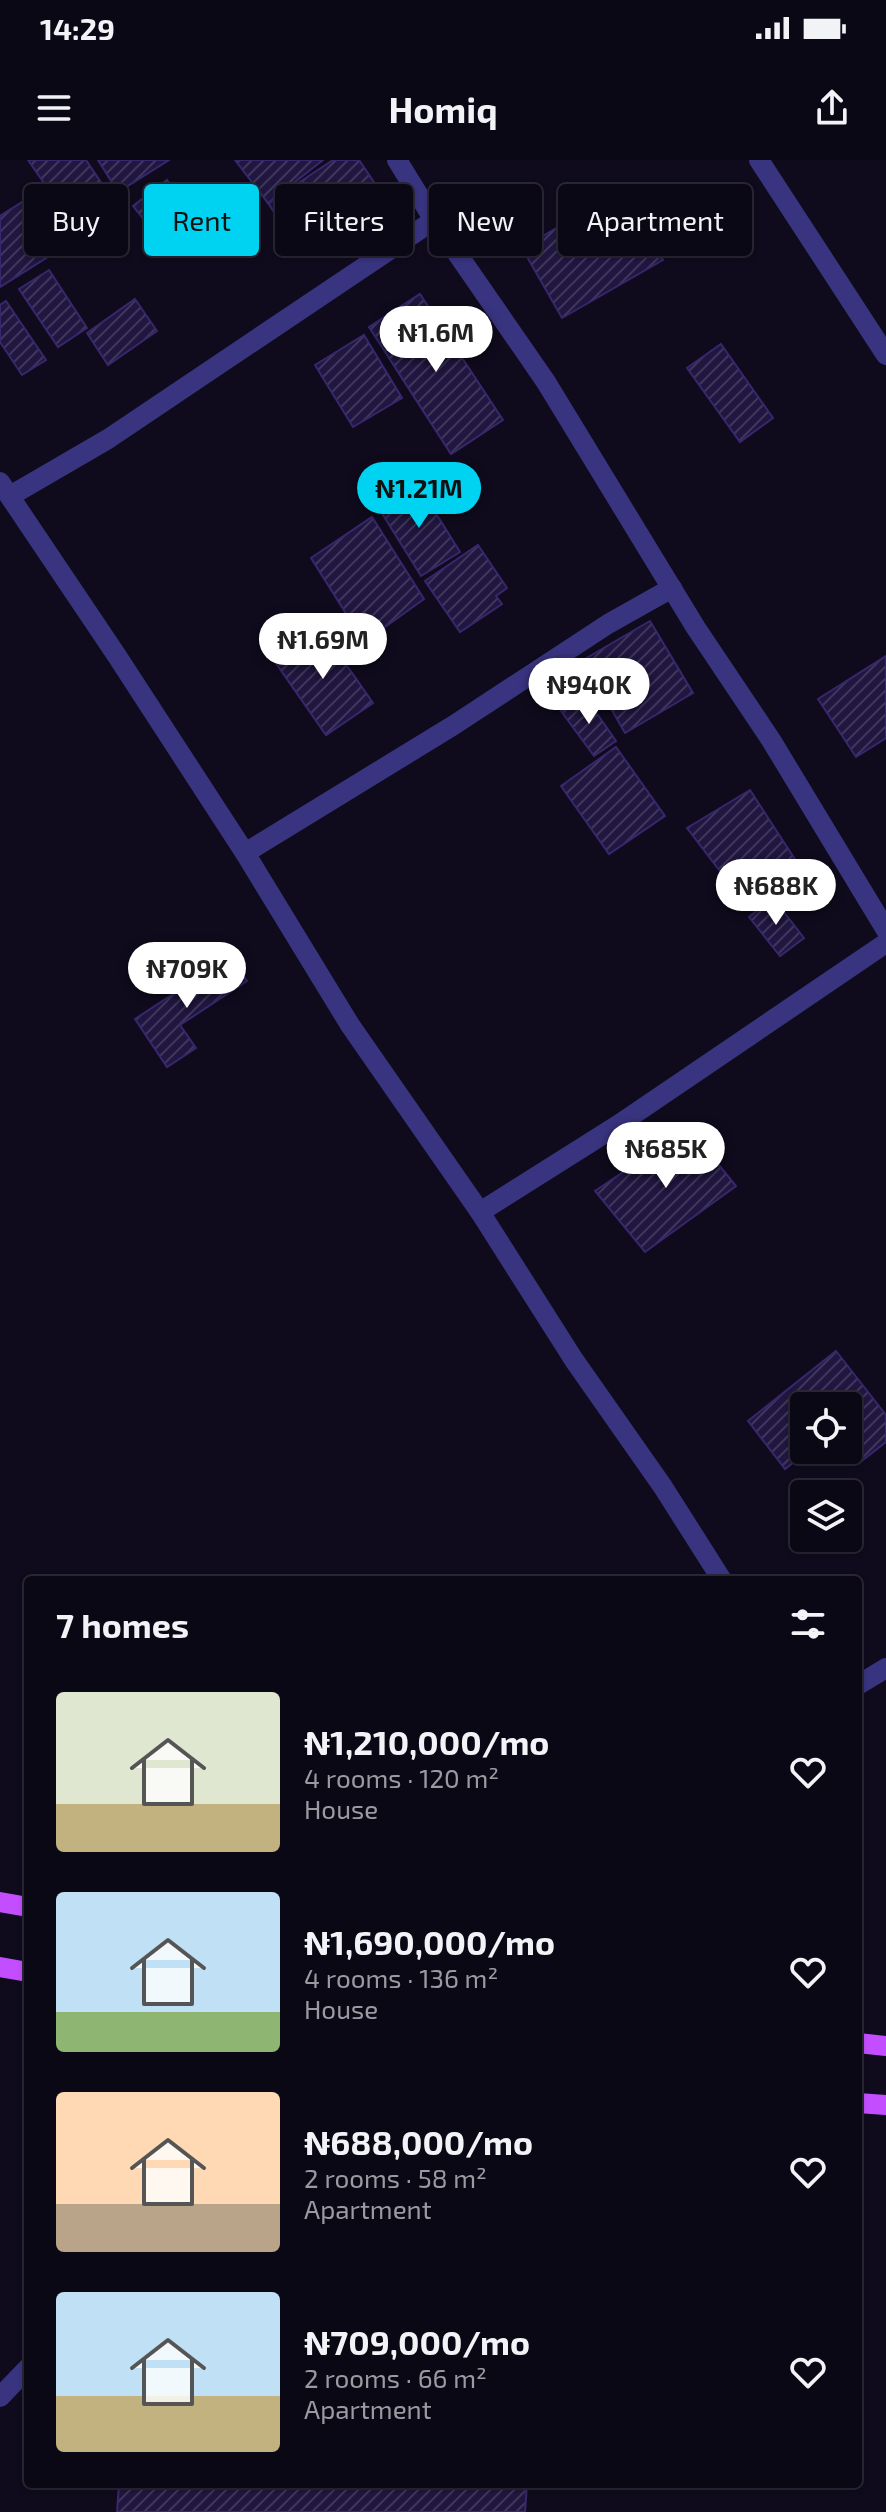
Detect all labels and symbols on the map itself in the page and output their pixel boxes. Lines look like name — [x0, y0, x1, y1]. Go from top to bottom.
pin: ₦1.6M — [380, 306, 492, 374]
pin: ₦1.21M — [354, 462, 484, 530]
pin: ₦1.69M — [258, 613, 388, 681]
pin: ₦940K — [533, 658, 645, 726]
pin: ₦688K — [720, 859, 832, 927]
pin: ₦709K — [131, 942, 243, 1010]
pin: ₦685K — [610, 1122, 722, 1190]

